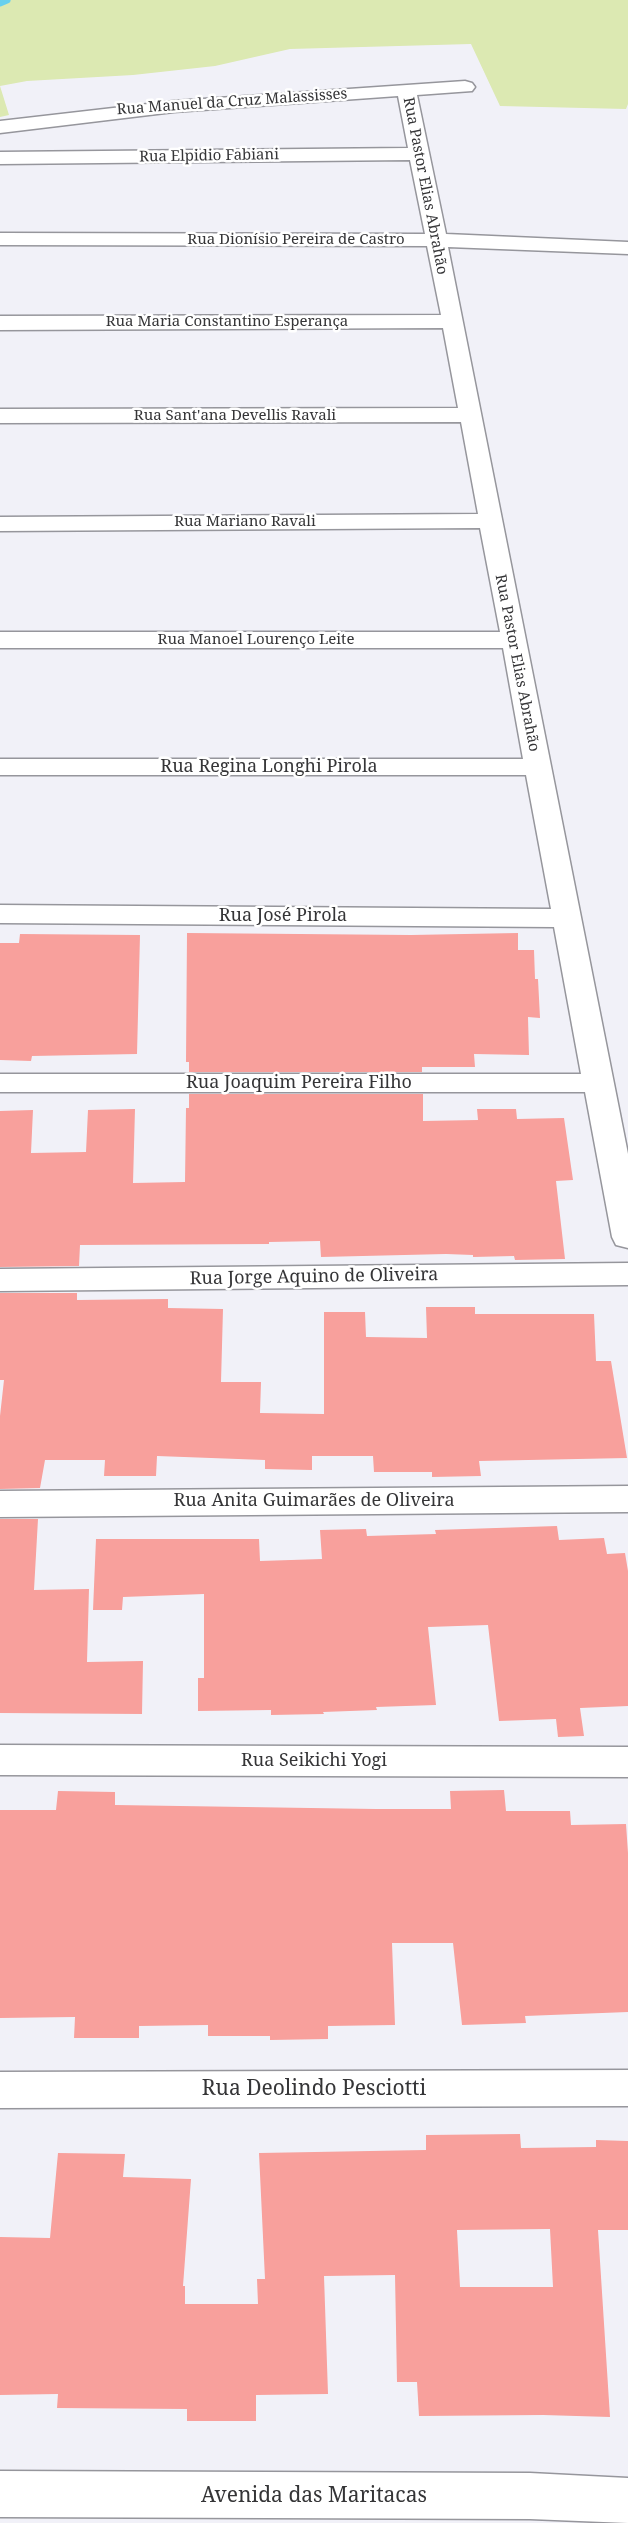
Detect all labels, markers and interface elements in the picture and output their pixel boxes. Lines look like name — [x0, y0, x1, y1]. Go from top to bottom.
street label: Rua Manuel da Cruz Malassisses — [116, 85, 348, 119]
street label: Rua Pastor Elias Abrahão — [399, 96, 451, 276]
street label: Rua Elpidio Fabiani — [139, 146, 279, 166]
street label: Rua Dionísio Pereira de Castro — [187, 231, 405, 249]
street label: Rua Maria Constantino Esperança — [106, 313, 348, 331]
street label: Rua Sant'ana Devellis Ravali — [134, 407, 336, 425]
street label: Rua Mariano Ravali — [174, 513, 316, 531]
street label: Rua Pastor Elias Abrahão — [491, 573, 543, 753]
street label: Rua Manoel Lourenço Leite — [158, 631, 354, 649]
street label: Rua Regina Longhi Pirola — [160, 756, 378, 778]
street label: Rua José Pirola — [219, 905, 347, 927]
street label: Rua Joaquim Pereira Filho — [186, 1072, 412, 1094]
street label: Rua Jorge Aquino de Oliveira — [189, 1264, 439, 1290]
street label: Rua Anita Guimarães de Oliveira — [173, 1490, 455, 1512]
street label: Rua Seikichi Yogi — [241, 1750, 387, 1772]
street label: Rua Deolindo Pesciotti — [202, 2076, 426, 2102]
street label: Avenida das Maritacas — [201, 2483, 427, 2509]

